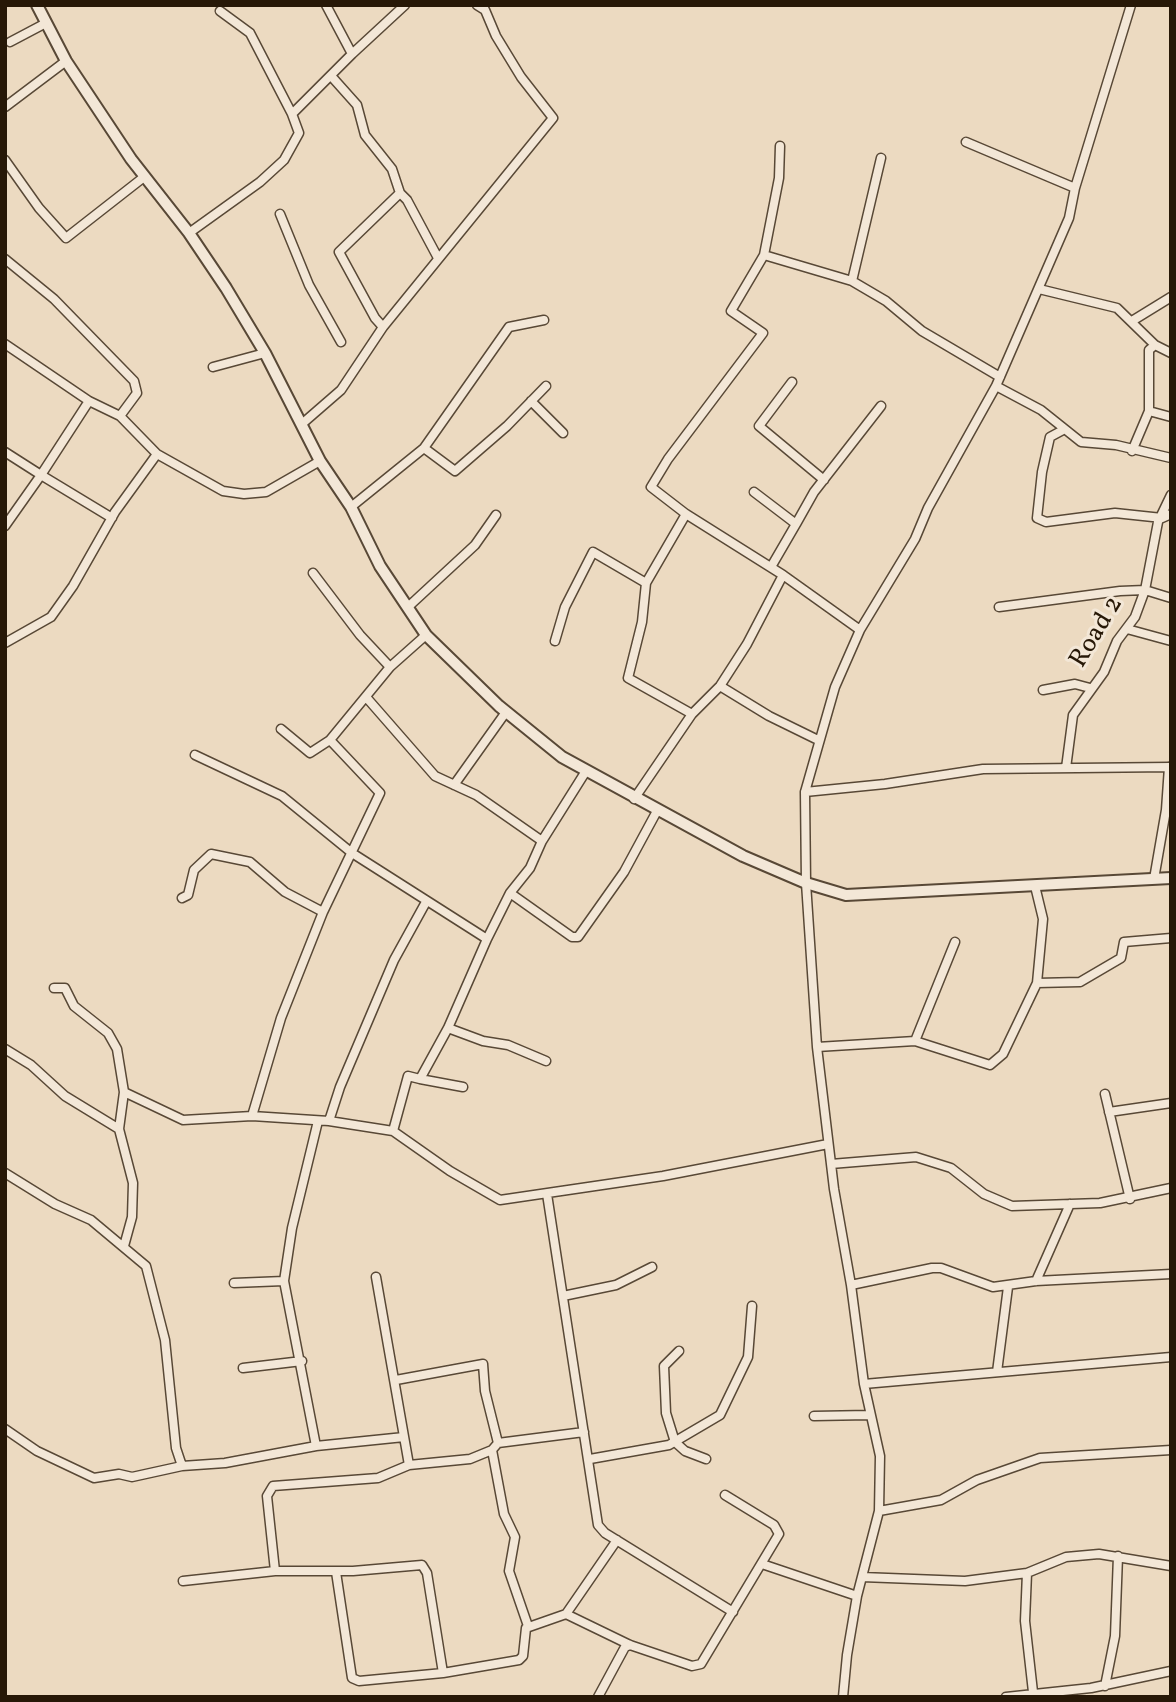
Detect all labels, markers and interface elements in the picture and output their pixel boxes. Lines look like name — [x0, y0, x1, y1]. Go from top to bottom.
street label: Road 2 — [1065, 592, 1131, 674]

